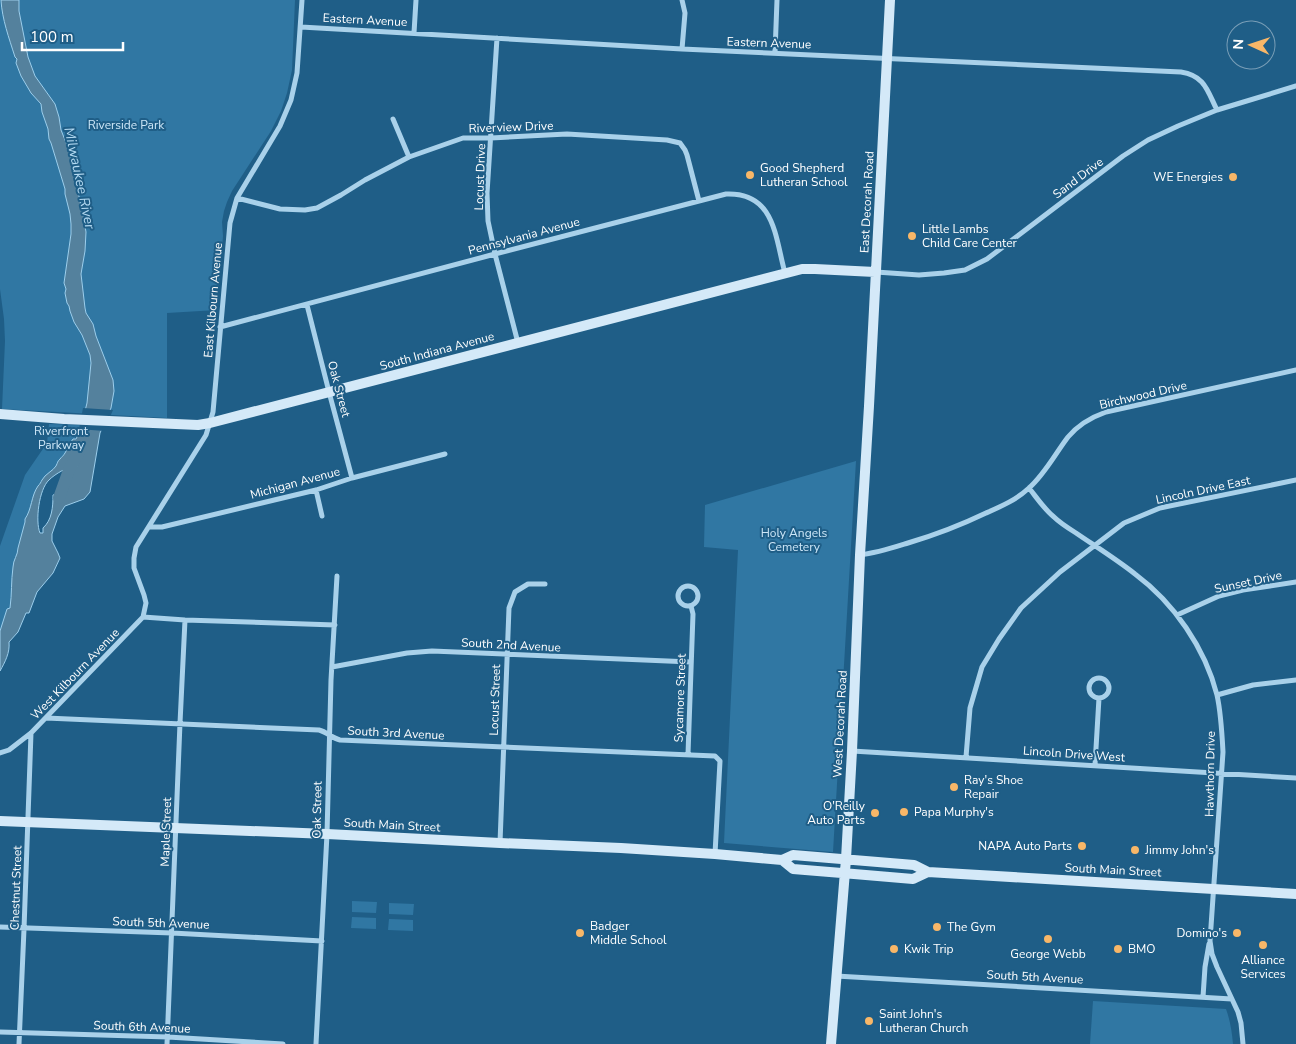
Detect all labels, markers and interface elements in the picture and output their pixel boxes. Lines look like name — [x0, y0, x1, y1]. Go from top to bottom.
street label: Eastern Avenue — [322, 10, 408, 30]
scale bar — [22, 20, 124, 52]
north arrow — [1226, 20, 1276, 70]
text: 100 m — [30, 27, 74, 47]
street label: Eastern Avenue — [726, 34, 812, 52]
text: N — [1229, 39, 1248, 50]
park label: Riverside Park — [88, 117, 165, 133]
street label: Riverview Drive — [468, 118, 554, 136]
water label: Milwaukee River — [59, 125, 100, 232]
street label: Locust Drive — [471, 143, 489, 211]
street label: East Decorah Road — [856, 151, 878, 253]
street label: Sand Drive — [1050, 154, 1106, 202]
place label: Good Shepherd Lutheran School — [760, 160, 848, 190]
marker: Good Shepherd Lutheran School — [744, 169, 756, 181]
place label: WE Energies — [1153, 169, 1223, 185]
marker: WE Energies — [1227, 171, 1239, 183]
street label: Pennsylvania Avenue — [466, 213, 582, 259]
place label: Little Lambs Child Care Center — [922, 221, 1018, 251]
marker: Little Lambs Child Care Center — [906, 230, 918, 242]
street label: East Kilbourn Avenue — [200, 242, 226, 358]
street label: South Indiana Avenue — [378, 328, 496, 374]
street label: Oak Street — [324, 359, 354, 420]
street label: Birchwood Drive — [1098, 377, 1188, 413]
park label: Riverfront Parkway — [34, 423, 89, 453]
street label: Michigan Avenue — [248, 463, 342, 503]
street label: Lincoln Drive East — [1154, 472, 1253, 508]
park label: Holy Angels Cemetery — [761, 525, 828, 555]
street label: Sunset Drive — [1213, 567, 1283, 597]
street label: West Kilbourn Avenue — [27, 625, 123, 723]
street label: South 2nd Avenue — [461, 634, 561, 656]
street label: Sycamore Street — [670, 653, 690, 743]
street label: Locust Street — [486, 663, 504, 736]
street label: West Decorah Road — [829, 670, 851, 778]
street label: South 3rd Avenue — [347, 722, 445, 744]
street label: Hawthorn Drive — [1201, 731, 1219, 817]
street label: Lincoln Drive West — [1023, 742, 1126, 766]
place label: Ray's Shoe Repair — [964, 772, 1023, 802]
street label: Oak Street — [309, 780, 326, 839]
marker: Ray's Shoe Repair — [948, 781, 960, 793]
street label: Maple Street — [157, 796, 175, 867]
place label: O'Reilly Auto Parts — [807, 798, 866, 828]
place label: Papa Murphy's — [914, 804, 994, 820]
marker: Papa Murphy's — [898, 806, 910, 818]
marker: O'Reilly Auto Parts — [869, 807, 881, 819]
street label: South Main Street — [343, 814, 442, 836]
place label: NAPA Auto Parts — [978, 838, 1072, 854]
marker: NAPA Auto Parts — [1076, 840, 1088, 852]
place label: Jimmy John's — [1144, 842, 1214, 858]
marker: Jimmy John's — [1129, 844, 1141, 856]
street label: Chestnut Street — [7, 845, 26, 931]
street label: South Main Street — [1064, 859, 1163, 881]
street label: South 5th Avenue — [112, 913, 210, 933]
place label: Badger Middle School — [590, 918, 667, 948]
place label: The Gym — [947, 919, 996, 935]
marker: The Gym — [931, 921, 943, 933]
place label: Domino's — [1176, 925, 1227, 941]
marker: Badger Middle School — [574, 927, 586, 939]
marker: Domino's — [1231, 927, 1243, 939]
marker: George Webb — [1042, 933, 1054, 945]
marker: Alliance Services — [1257, 939, 1269, 951]
place label: Kwik Trip — [904, 941, 954, 957]
place label: BMO — [1128, 941, 1156, 957]
marker: Kwik Trip — [888, 943, 900, 955]
marker: BMO — [1112, 943, 1124, 955]
place label: George Webb — [1010, 946, 1086, 962]
place label: Alliance Services — [1241, 952, 1286, 982]
street label: South 5th Avenue — [986, 966, 1084, 988]
place label: Saint John's Lutheran Church — [879, 1006, 968, 1036]
marker: Saint John's Lutheran Church — [863, 1015, 875, 1027]
street label: South 6th Avenue — [93, 1017, 191, 1037]

